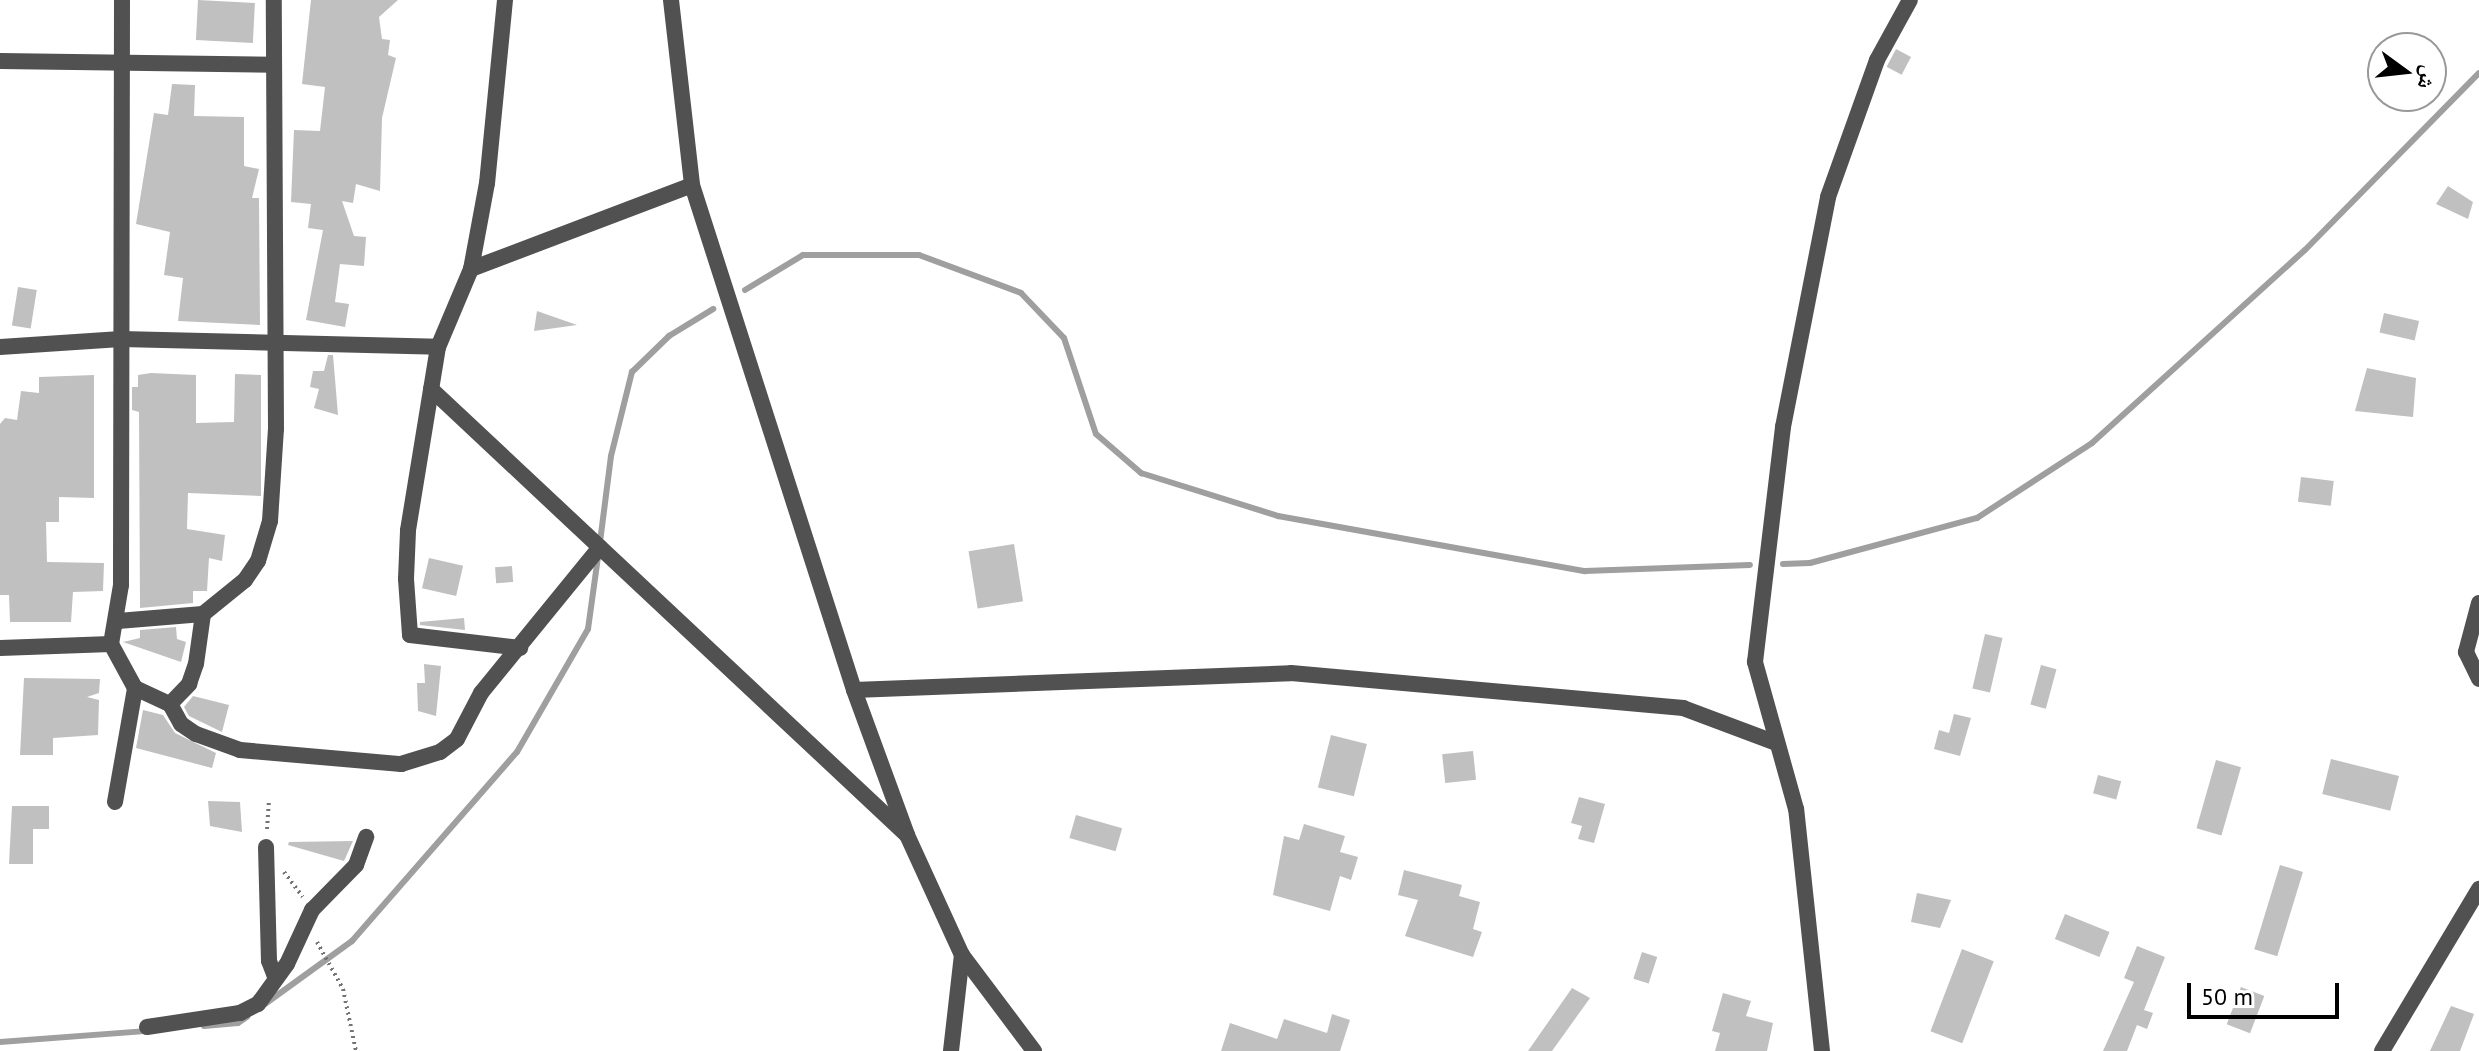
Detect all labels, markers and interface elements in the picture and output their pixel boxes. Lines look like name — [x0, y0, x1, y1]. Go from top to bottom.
north arrow — [2367, 32, 2447, 112]
text: ش — [2412, 63, 2445, 93]
scale bar — [2191, 967, 2343, 1017]
text: 50 m — [2201, 981, 2253, 1012]

